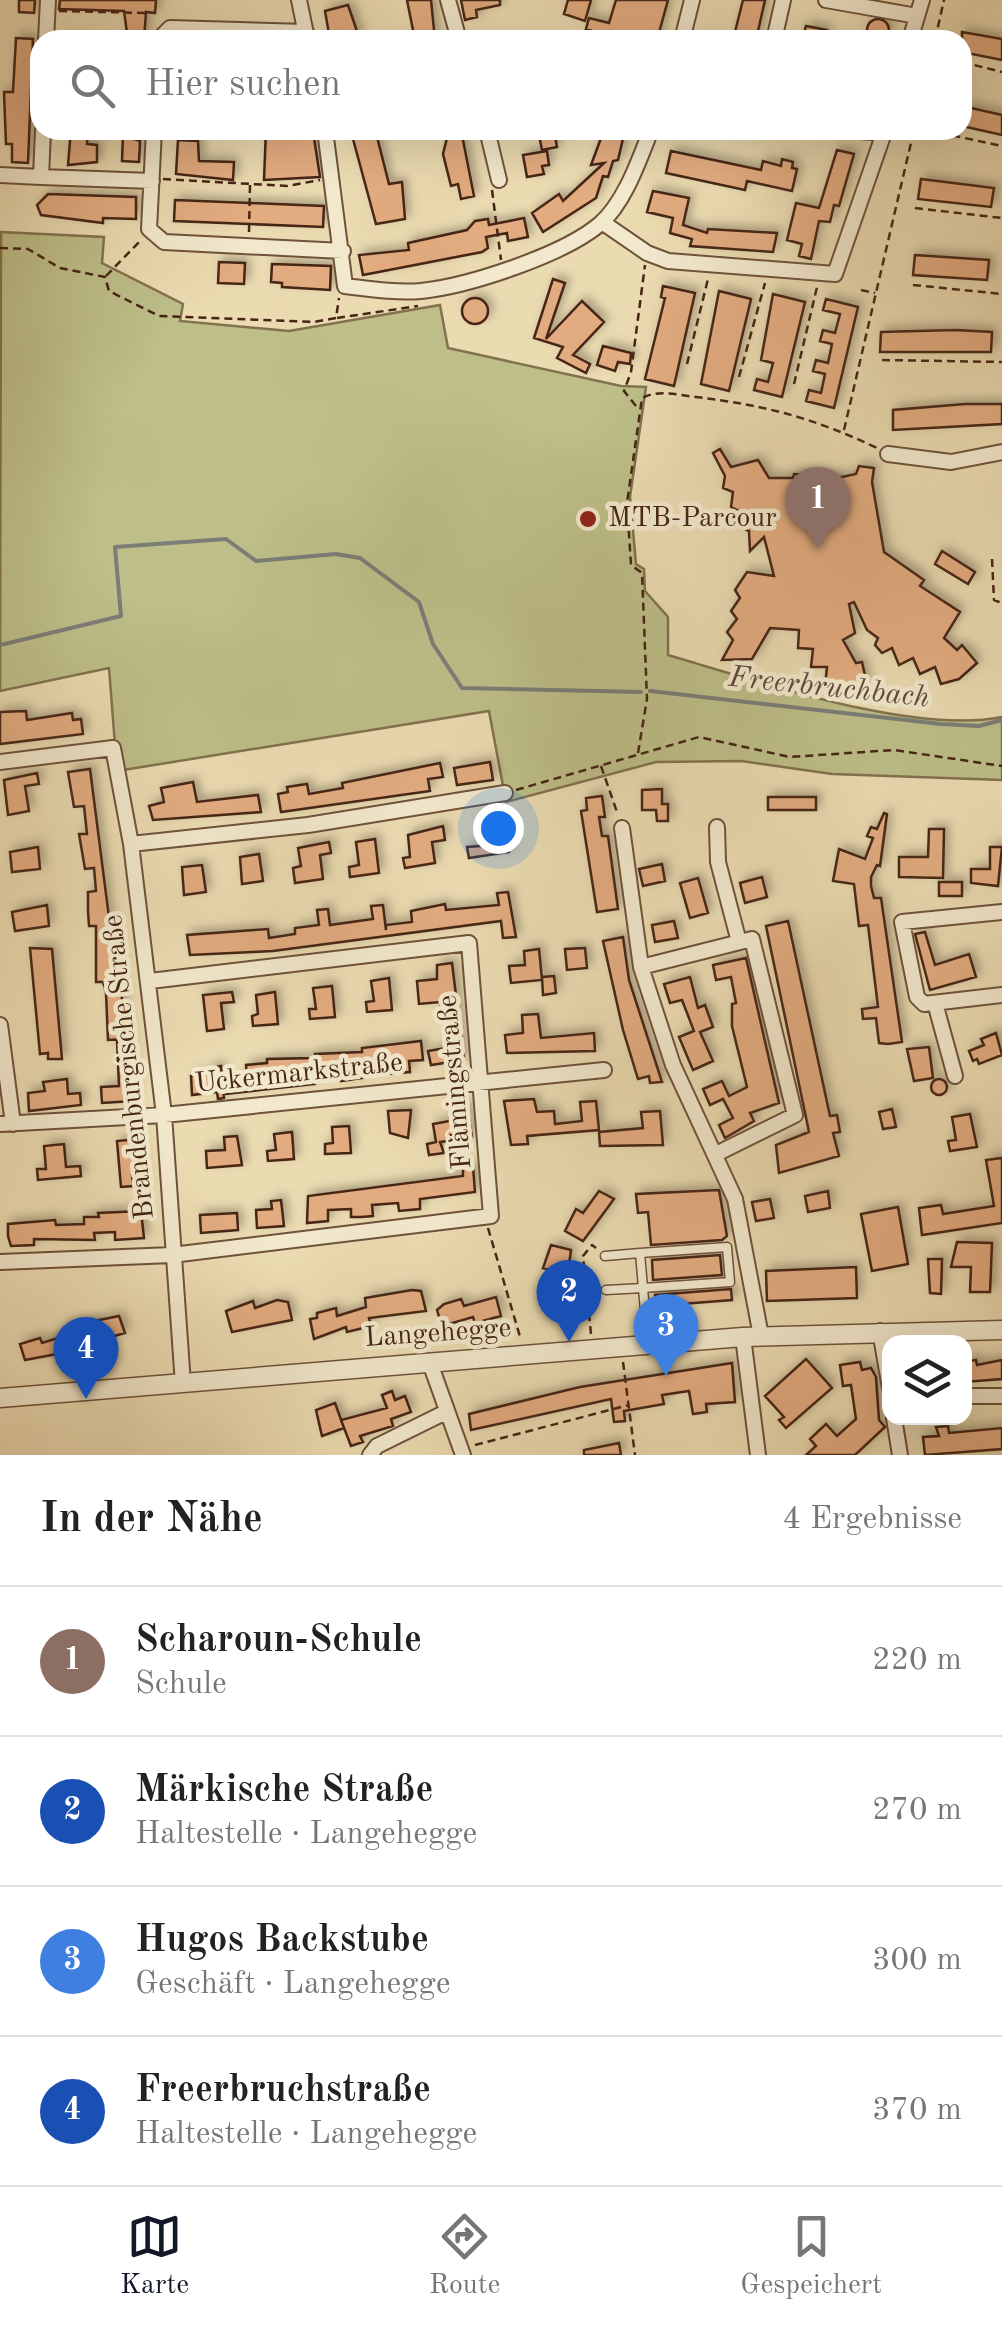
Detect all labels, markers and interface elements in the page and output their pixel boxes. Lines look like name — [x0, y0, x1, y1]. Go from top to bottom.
search box — [30, 30, 972, 140]
icon: search — [65, 58, 120, 113]
text: Hier suchen — [145, 66, 341, 104]
pin: 1 — [786, 466, 850, 549]
place label: MTB-Parcour — [608, 505, 777, 533]
marker: MTB-Parcour — [577, 508, 599, 530]
water label: Freerbruchbach — [726, 662, 931, 713]
your location — [473, 803, 524, 854]
street label: Brandenburgische Straße — [100, 913, 160, 1221]
street label: Flämingstraße — [434, 993, 478, 1171]
street label: Uckermarkstraße — [194, 1049, 404, 1099]
pin: 2 — [536, 1260, 602, 1342]
pin: 3 — [634, 1294, 698, 1376]
street label: Langehegge — [364, 1315, 512, 1353]
pin: 4 — [54, 1316, 118, 1399]
map controls — [882, 1335, 972, 1425]
button: layers — [882, 1335, 972, 1425]
text: In der Nähe — [40, 1499, 263, 1541]
text: 4 Ergebnisse — [782, 1504, 962, 1536]
text: Scharoun-Schule — [135, 1622, 422, 1660]
text: 1 — [63, 1645, 82, 1677]
text: 220 m — [872, 1645, 962, 1677]
text: Schule — [135, 1669, 227, 1701]
text: Märkische Straße — [135, 1772, 433, 1810]
text: 2 — [63, 1795, 82, 1827]
text: 270 m — [872, 1795, 962, 1827]
text: Haltestelle · Langehegge — [135, 1819, 477, 1851]
text: Hugos Backstube — [135, 1922, 429, 1960]
text: 3 — [63, 1945, 82, 1977]
text: 300 m — [872, 1945, 962, 1977]
text: Geschäft · Langehegge — [135, 1969, 450, 2001]
text: Freerbruchstraße — [135, 2072, 431, 2110]
text: 4 — [63, 2095, 82, 2127]
text: 370 m — [872, 2095, 962, 2127]
text: Haltestelle · Langehegge — [135, 2119, 477, 2151]
tab: Karte — [120, 2209, 189, 2304]
tab: Route — [429, 2209, 500, 2304]
tab: Gespeichert — [740, 2209, 882, 2304]

